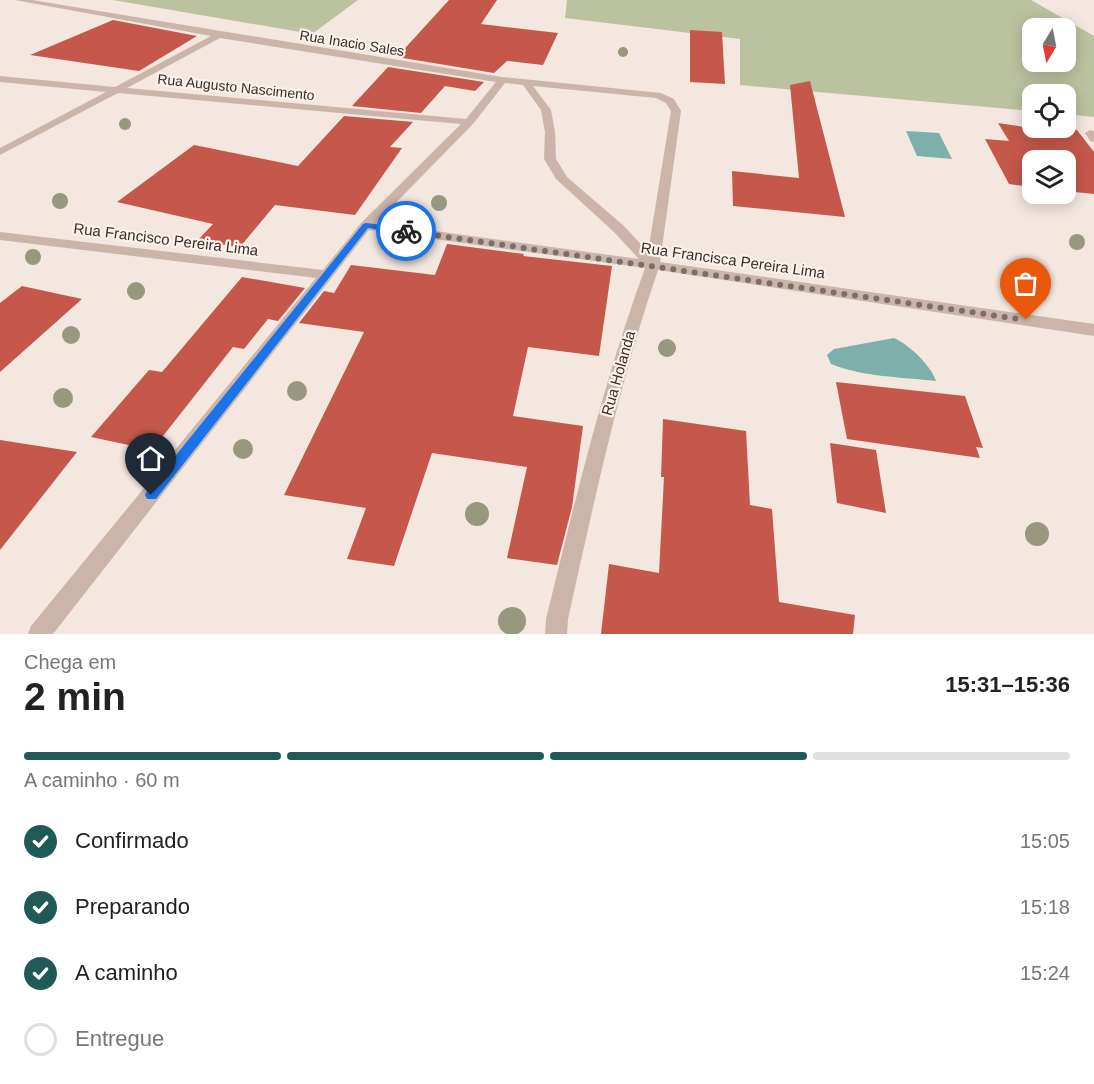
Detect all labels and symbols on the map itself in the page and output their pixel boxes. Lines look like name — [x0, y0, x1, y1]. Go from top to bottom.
north arrow — [1022, 18, 1076, 72]
street label: Rua Inacio Sales — [298, 27, 406, 59]
street label: Rua Augusto Nascimento — [157, 71, 316, 103]
courier — [376, 201, 436, 261]
street label: Rua Francisco Pereira Lima — [73, 219, 260, 259]
street label: Rua Francisca Pereira Lima — [640, 239, 827, 281]
pin — [1000, 258, 1051, 320]
street label: Rua Holanda — [598, 328, 638, 417]
pin — [125, 433, 176, 495]

